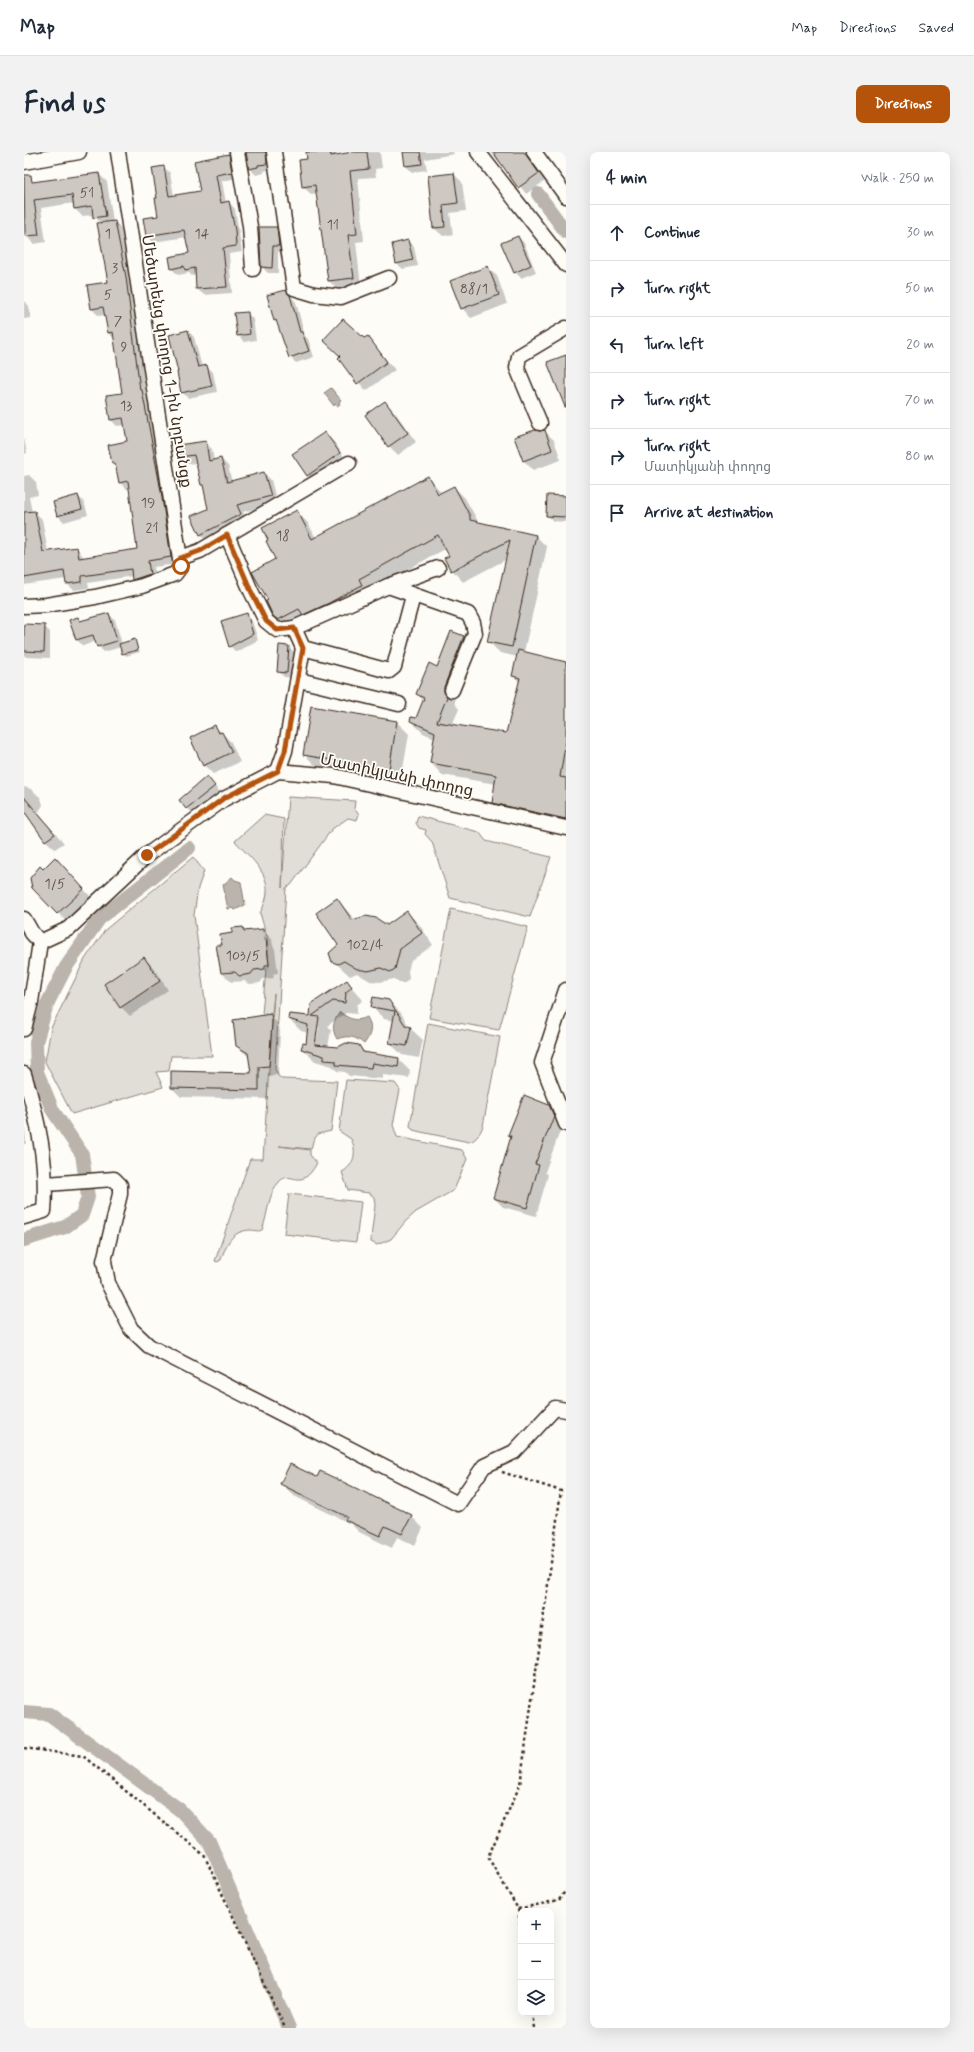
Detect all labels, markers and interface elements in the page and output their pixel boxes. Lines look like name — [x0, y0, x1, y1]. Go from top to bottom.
text: Map — [20, 15, 55, 40]
text: Map — [791, 19, 817, 37]
text: Directions — [839, 19, 897, 37]
text: Saved — [919, 19, 954, 37]
button: Directions — [856, 85, 950, 123]
text: Find us — [24, 86, 105, 123]
text: 4 min — [606, 167, 647, 189]
text: Walk · 250 m — [861, 170, 934, 187]
house number: 51 — [80, 184, 94, 202]
house number: 11 — [327, 216, 339, 234]
icon: ahead — [606, 222, 628, 244]
text: Continue — [644, 223, 700, 243]
text: 30 m — [907, 224, 934, 241]
house number: 1 — [105, 225, 111, 243]
house number: 14 — [195, 225, 210, 243]
street label: Մեծարենց փողոց 1-ին նրբանցք — [136, 233, 197, 489]
house number: 3 — [112, 259, 118, 277]
icon: right — [606, 278, 628, 300]
text: Turn right — [644, 279, 711, 299]
house number: 88/1 — [460, 280, 488, 298]
text: 50 m — [905, 280, 934, 297]
house number: 5 — [104, 286, 112, 304]
house number: 7 — [114, 312, 123, 330]
icon: left — [606, 334, 628, 356]
text: Turn left — [644, 335, 704, 355]
text: 20 m — [906, 336, 934, 353]
house number: 9 — [121, 338, 128, 356]
icon: right — [606, 390, 628, 412]
text: Turn right — [644, 391, 711, 411]
text: 70 m — [905, 392, 934, 409]
house number: 13 — [120, 397, 132, 415]
text: Turn right — [644, 437, 711, 457]
icon: right — [606, 446, 628, 468]
text: 80 m — [905, 448, 934, 465]
text: Մատիկյանի փողոց — [644, 459, 771, 476]
house number: 19 — [141, 494, 155, 512]
icon: arrive — [606, 502, 628, 524]
text: Arrive at destination — [644, 503, 773, 523]
house number: 21 — [146, 519, 158, 537]
house number: 18 — [276, 527, 290, 545]
route start — [172, 557, 190, 575]
street label: Մատիկյանի փողոց — [318, 749, 475, 802]
route end — [138, 846, 156, 864]
house number: 1/5 — [45, 875, 65, 893]
house number: 102/4 — [347, 936, 383, 954]
house number: 103/5 — [226, 947, 260, 965]
map controls — [518, 1908, 554, 2016]
button: + — [518, 1908, 554, 1944]
button: − — [518, 1944, 554, 1980]
button: layers — [518, 1980, 554, 2016]

